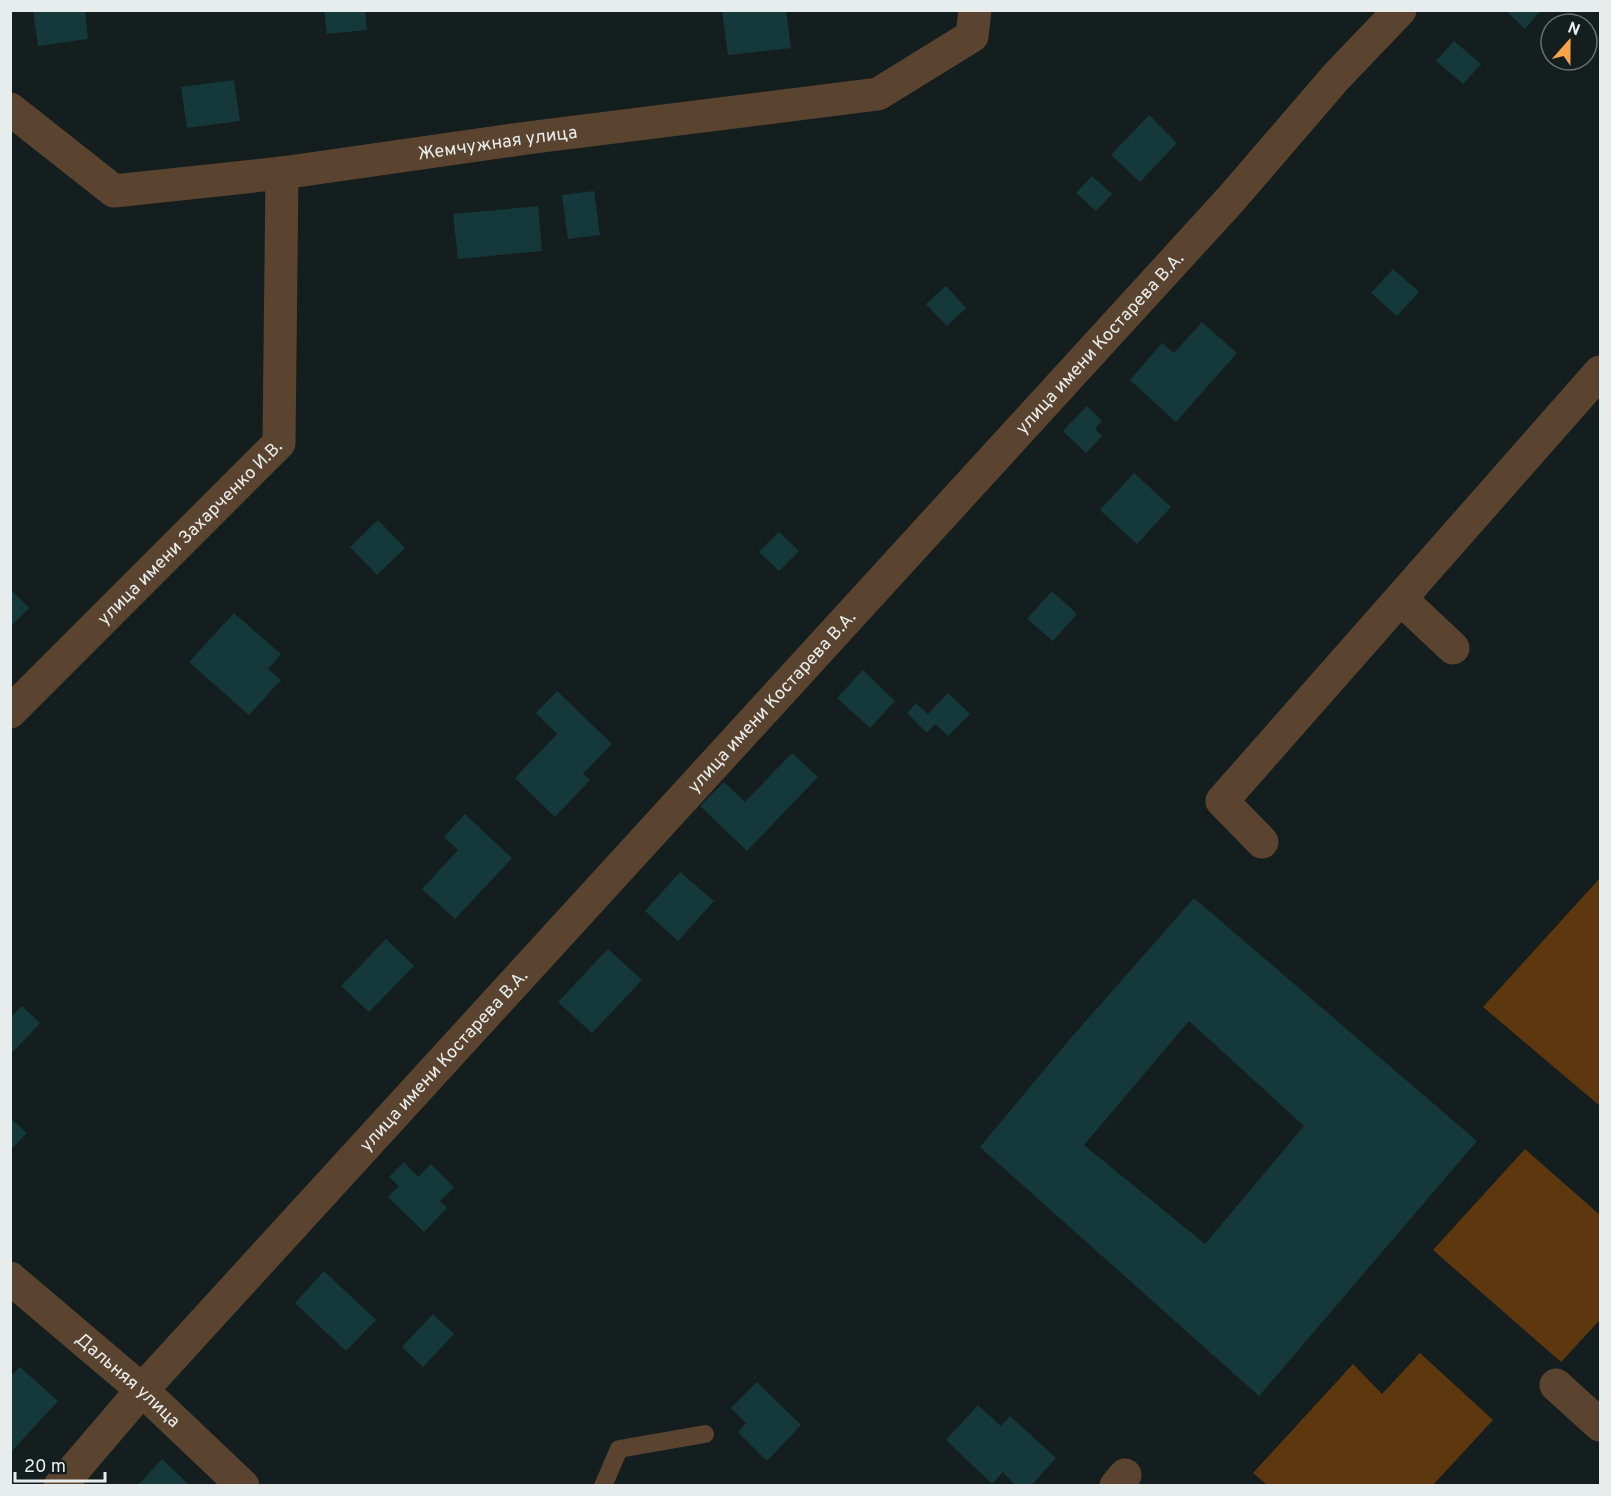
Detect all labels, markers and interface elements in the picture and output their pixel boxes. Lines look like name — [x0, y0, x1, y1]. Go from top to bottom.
north arrow — [1539, 12, 1599, 72]
text: N — [1565, 18, 1583, 41]
street label: Жемчужная улица — [416, 122, 579, 166]
street label: улица имени Костарева В.А. — [1011, 248, 1190, 440]
street label: улица имени Захарченко И.В. — [93, 436, 288, 631]
street label: улица имени Костарева В.А. — [683, 607, 862, 799]
street label: улица имени Костарева В.А. — [355, 965, 534, 1157]
street label: Дальняя улица — [70, 1328, 185, 1433]
scale bar — [15, 1445, 105, 1483]
text: 20 m — [24, 1456, 66, 1479]

